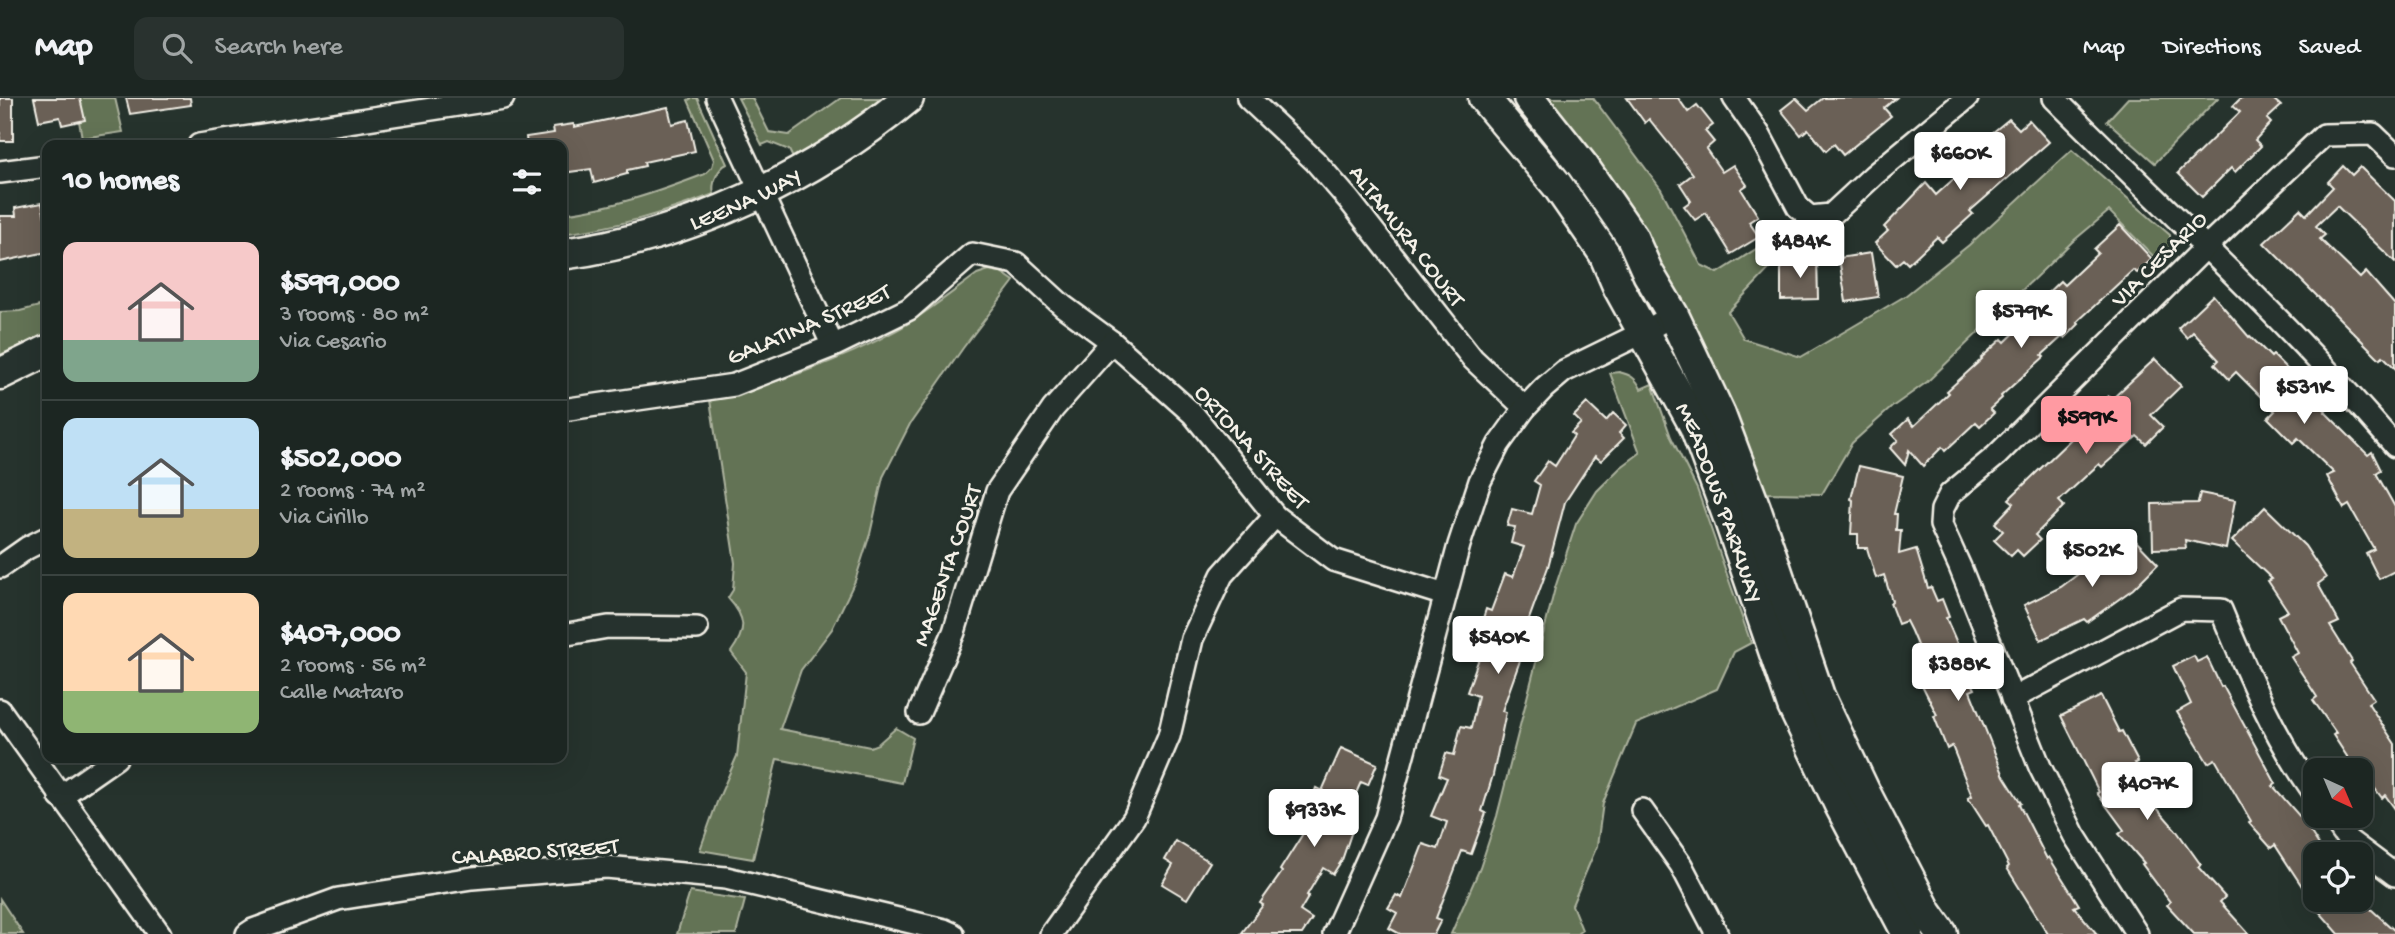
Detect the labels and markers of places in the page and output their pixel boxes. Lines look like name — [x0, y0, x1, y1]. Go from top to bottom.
pin: $660K — [1911, 132, 2009, 192]
pin: $484K — [1751, 220, 1849, 280]
pin: $579K — [1972, 290, 2070, 350]
pin: $531K — [2255, 366, 2353, 426]
pin: $599K — [2037, 396, 2135, 456]
pin: $502K — [2043, 530, 2141, 589]
pin: $540K — [1449, 616, 1547, 676]
pin: $388K — [1909, 644, 2007, 703]
pin: $407K — [2098, 762, 2196, 822]
pin: $933K — [1265, 790, 1363, 849]

